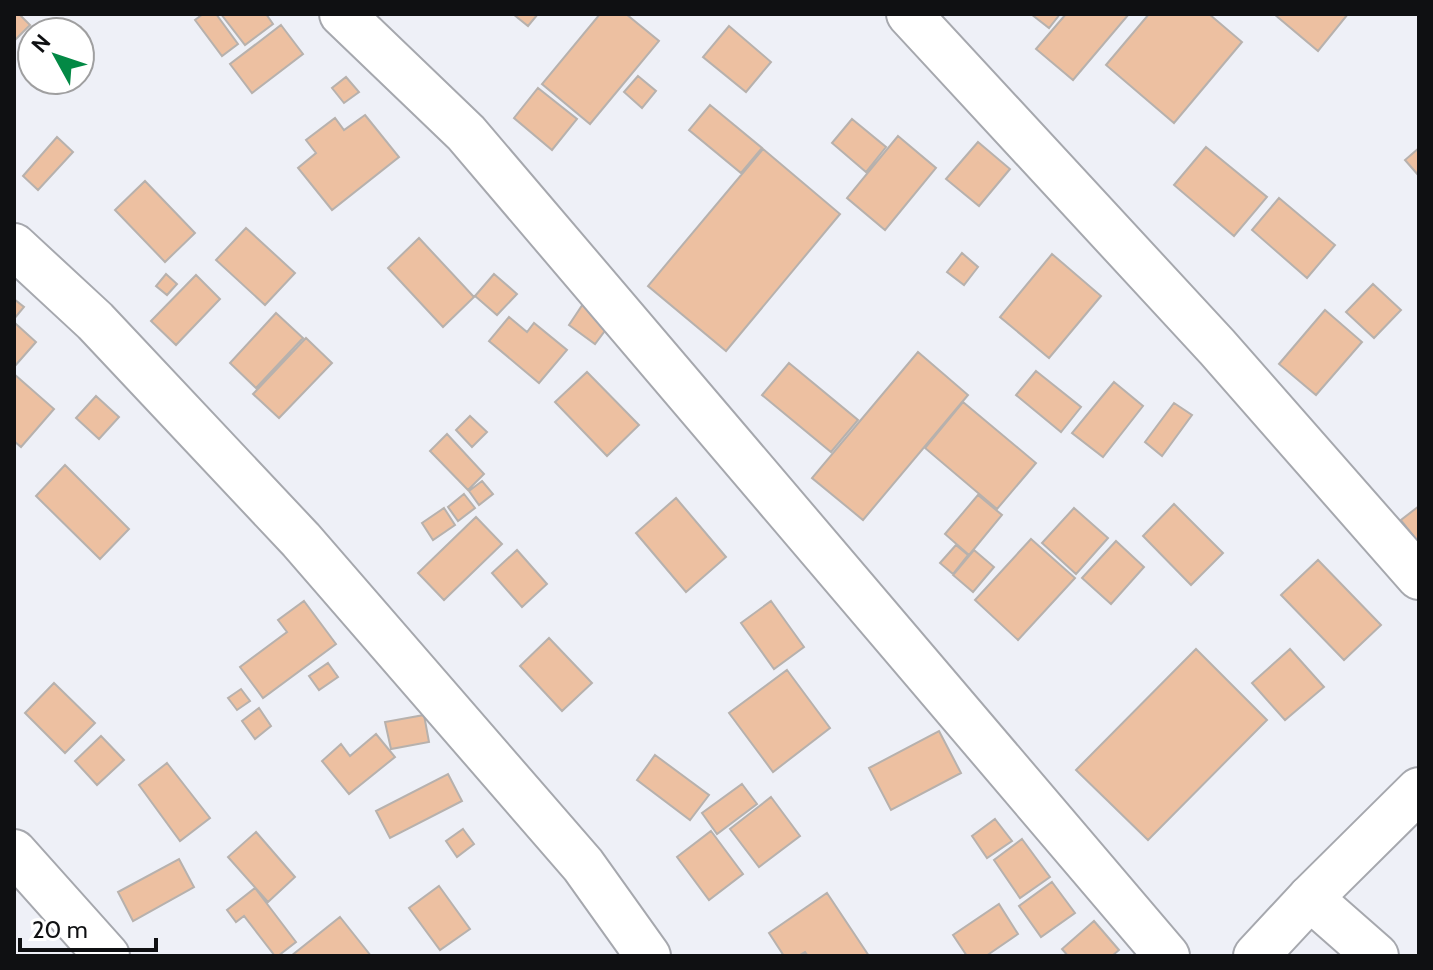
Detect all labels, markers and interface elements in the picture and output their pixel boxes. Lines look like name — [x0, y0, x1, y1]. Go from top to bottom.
north arrow — [16, 16, 96, 96]
text: N — [26, 29, 56, 58]
scale bar — [20, 902, 156, 952]
text: 20 m — [32, 915, 88, 944]

